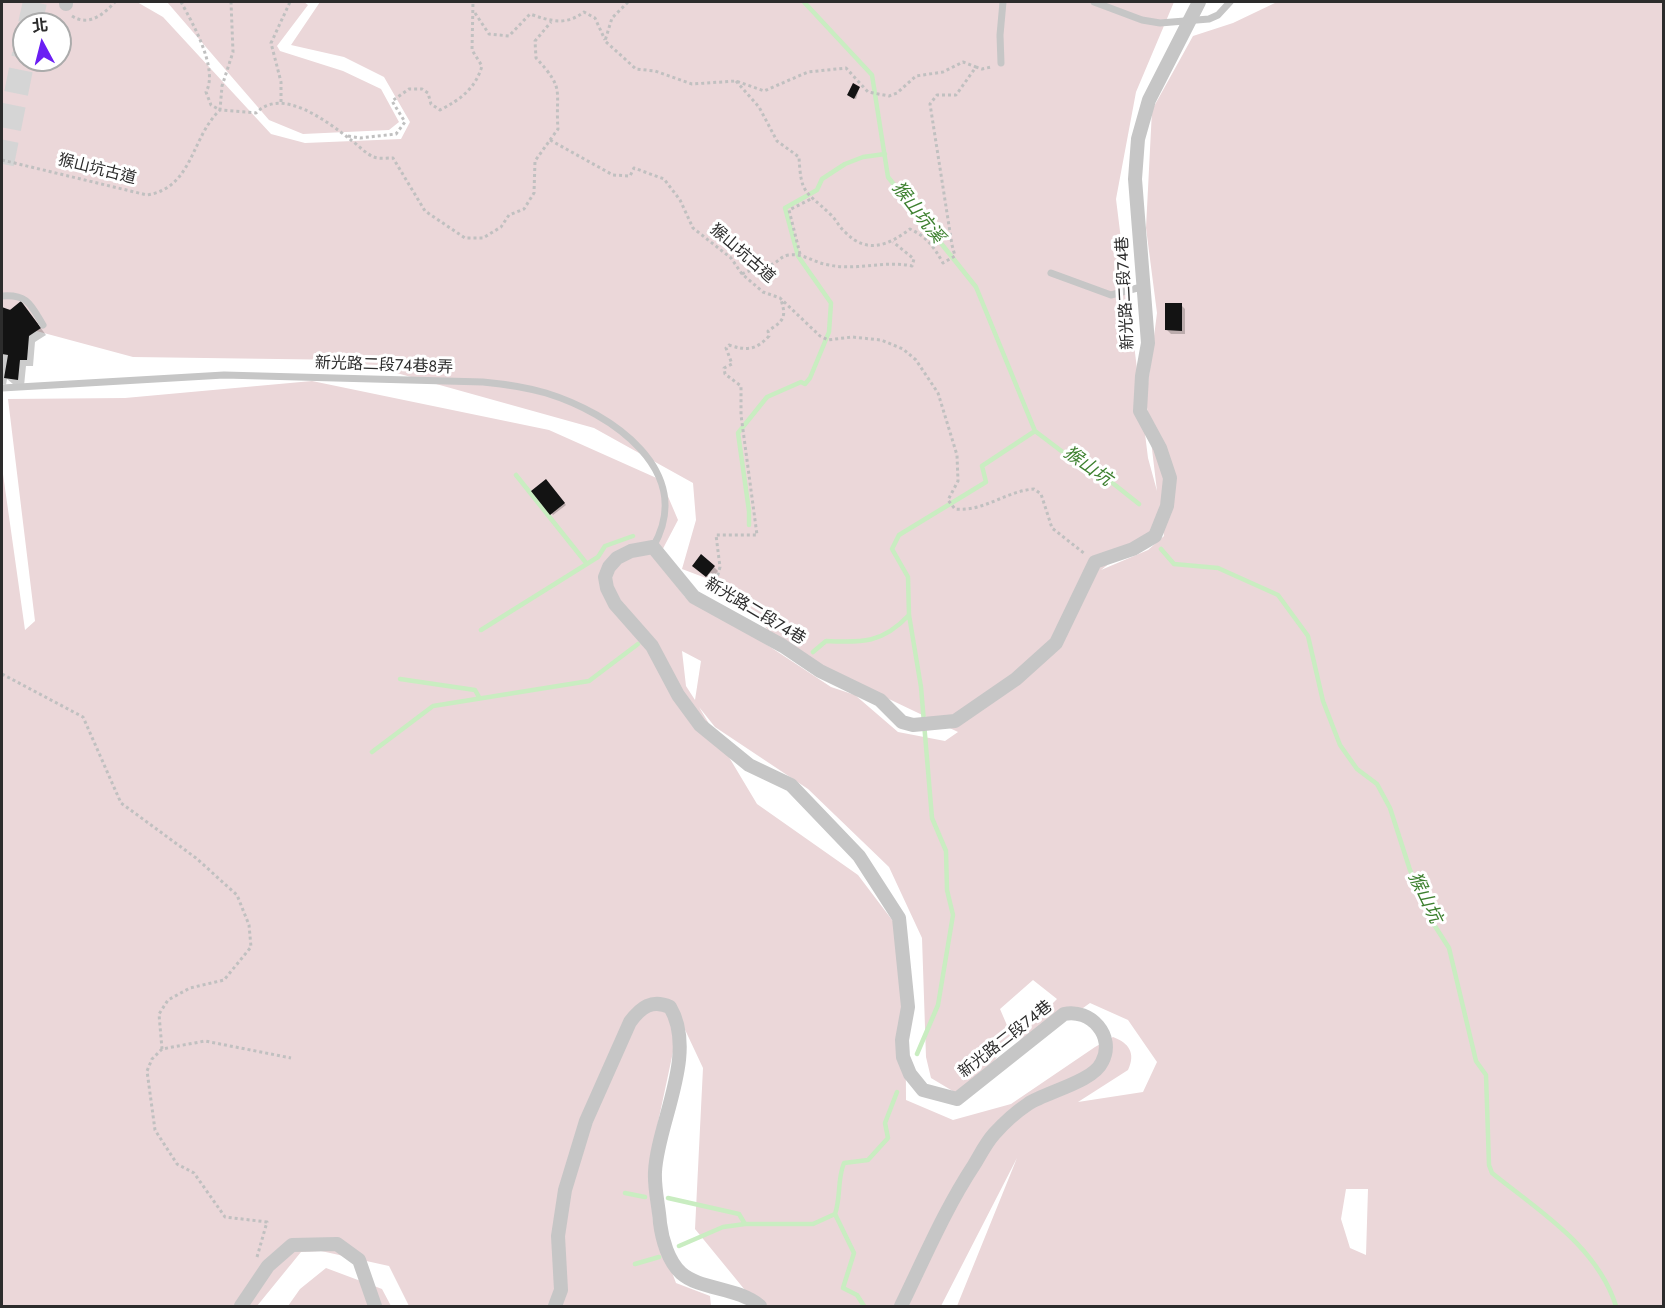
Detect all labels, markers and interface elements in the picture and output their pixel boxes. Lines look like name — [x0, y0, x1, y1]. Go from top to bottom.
north arrow — [12, 12, 72, 72]
text: 北 — [31, 13, 49, 38]
street label: 猴山坑古道 — [56, 151, 138, 189]
water label: 猴山坑溪 — [886, 178, 948, 248]
street label: 猴山坑古道 — [706, 221, 778, 287]
street label: 新光路二段74巷 — [1113, 236, 1139, 350]
street label: 新光路二段74巷8弄 — [314, 354, 454, 378]
water label: 猴山坑 — [1059, 443, 1115, 491]
street label: 新光路二段74巷 — [701, 574, 809, 650]
water label: 猴山坑 — [1402, 869, 1446, 927]
street label: 新光路二段74巷 — [955, 997, 1057, 1083]

